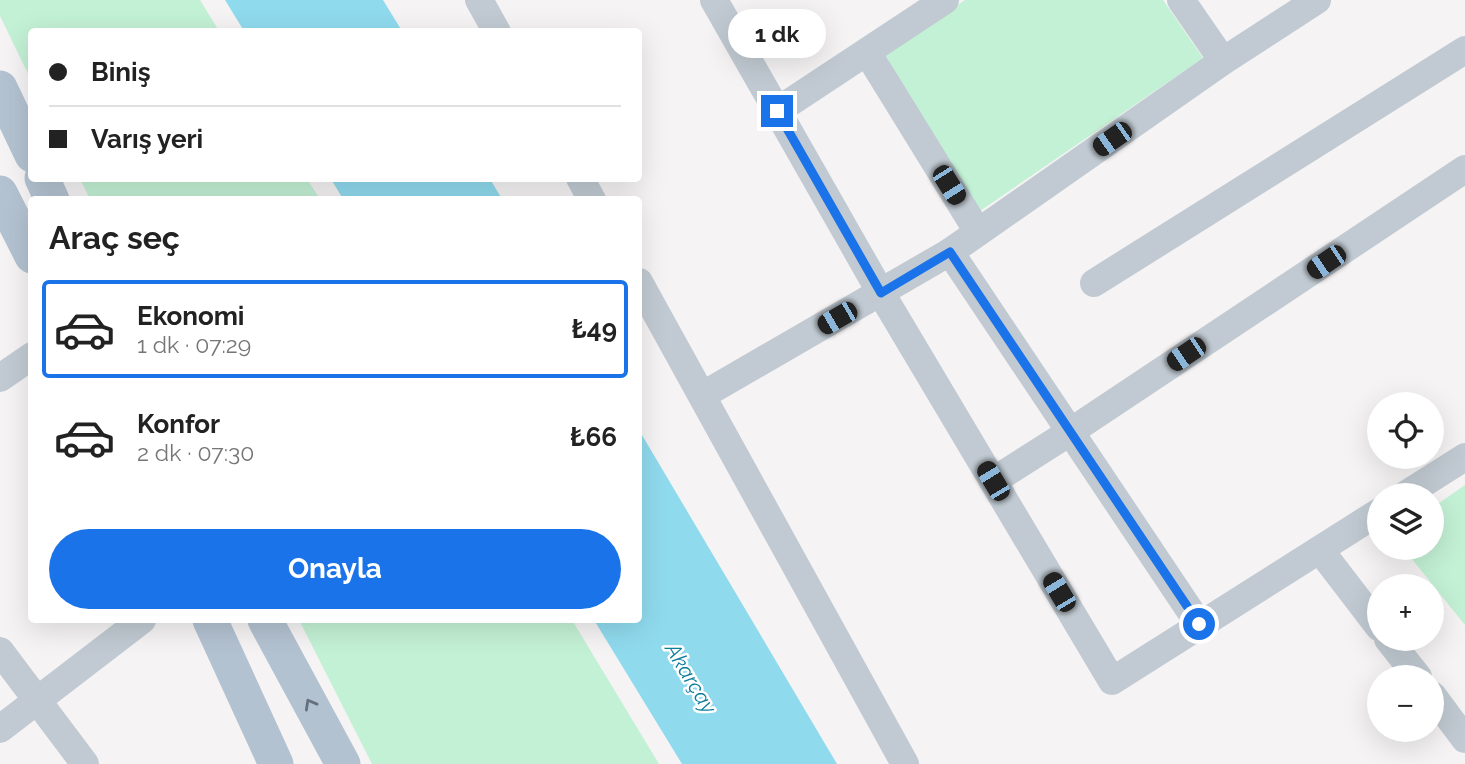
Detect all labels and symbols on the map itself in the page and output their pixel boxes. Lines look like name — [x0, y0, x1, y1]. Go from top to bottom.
callout: 1 dk — [728, 10, 826, 58]
route end — [761, 95, 793, 127]
car — [1089, 118, 1136, 160]
car — [929, 162, 970, 208]
car — [1303, 242, 1350, 282]
car — [814, 298, 861, 338]
car — [1163, 334, 1210, 374]
car — [974, 458, 1013, 504]
car — [1040, 569, 1079, 615]
route start — [1183, 608, 1215, 640]
water label: Akarçay — [660, 637, 722, 719]
one-way arrow — [305, 699, 318, 711]

